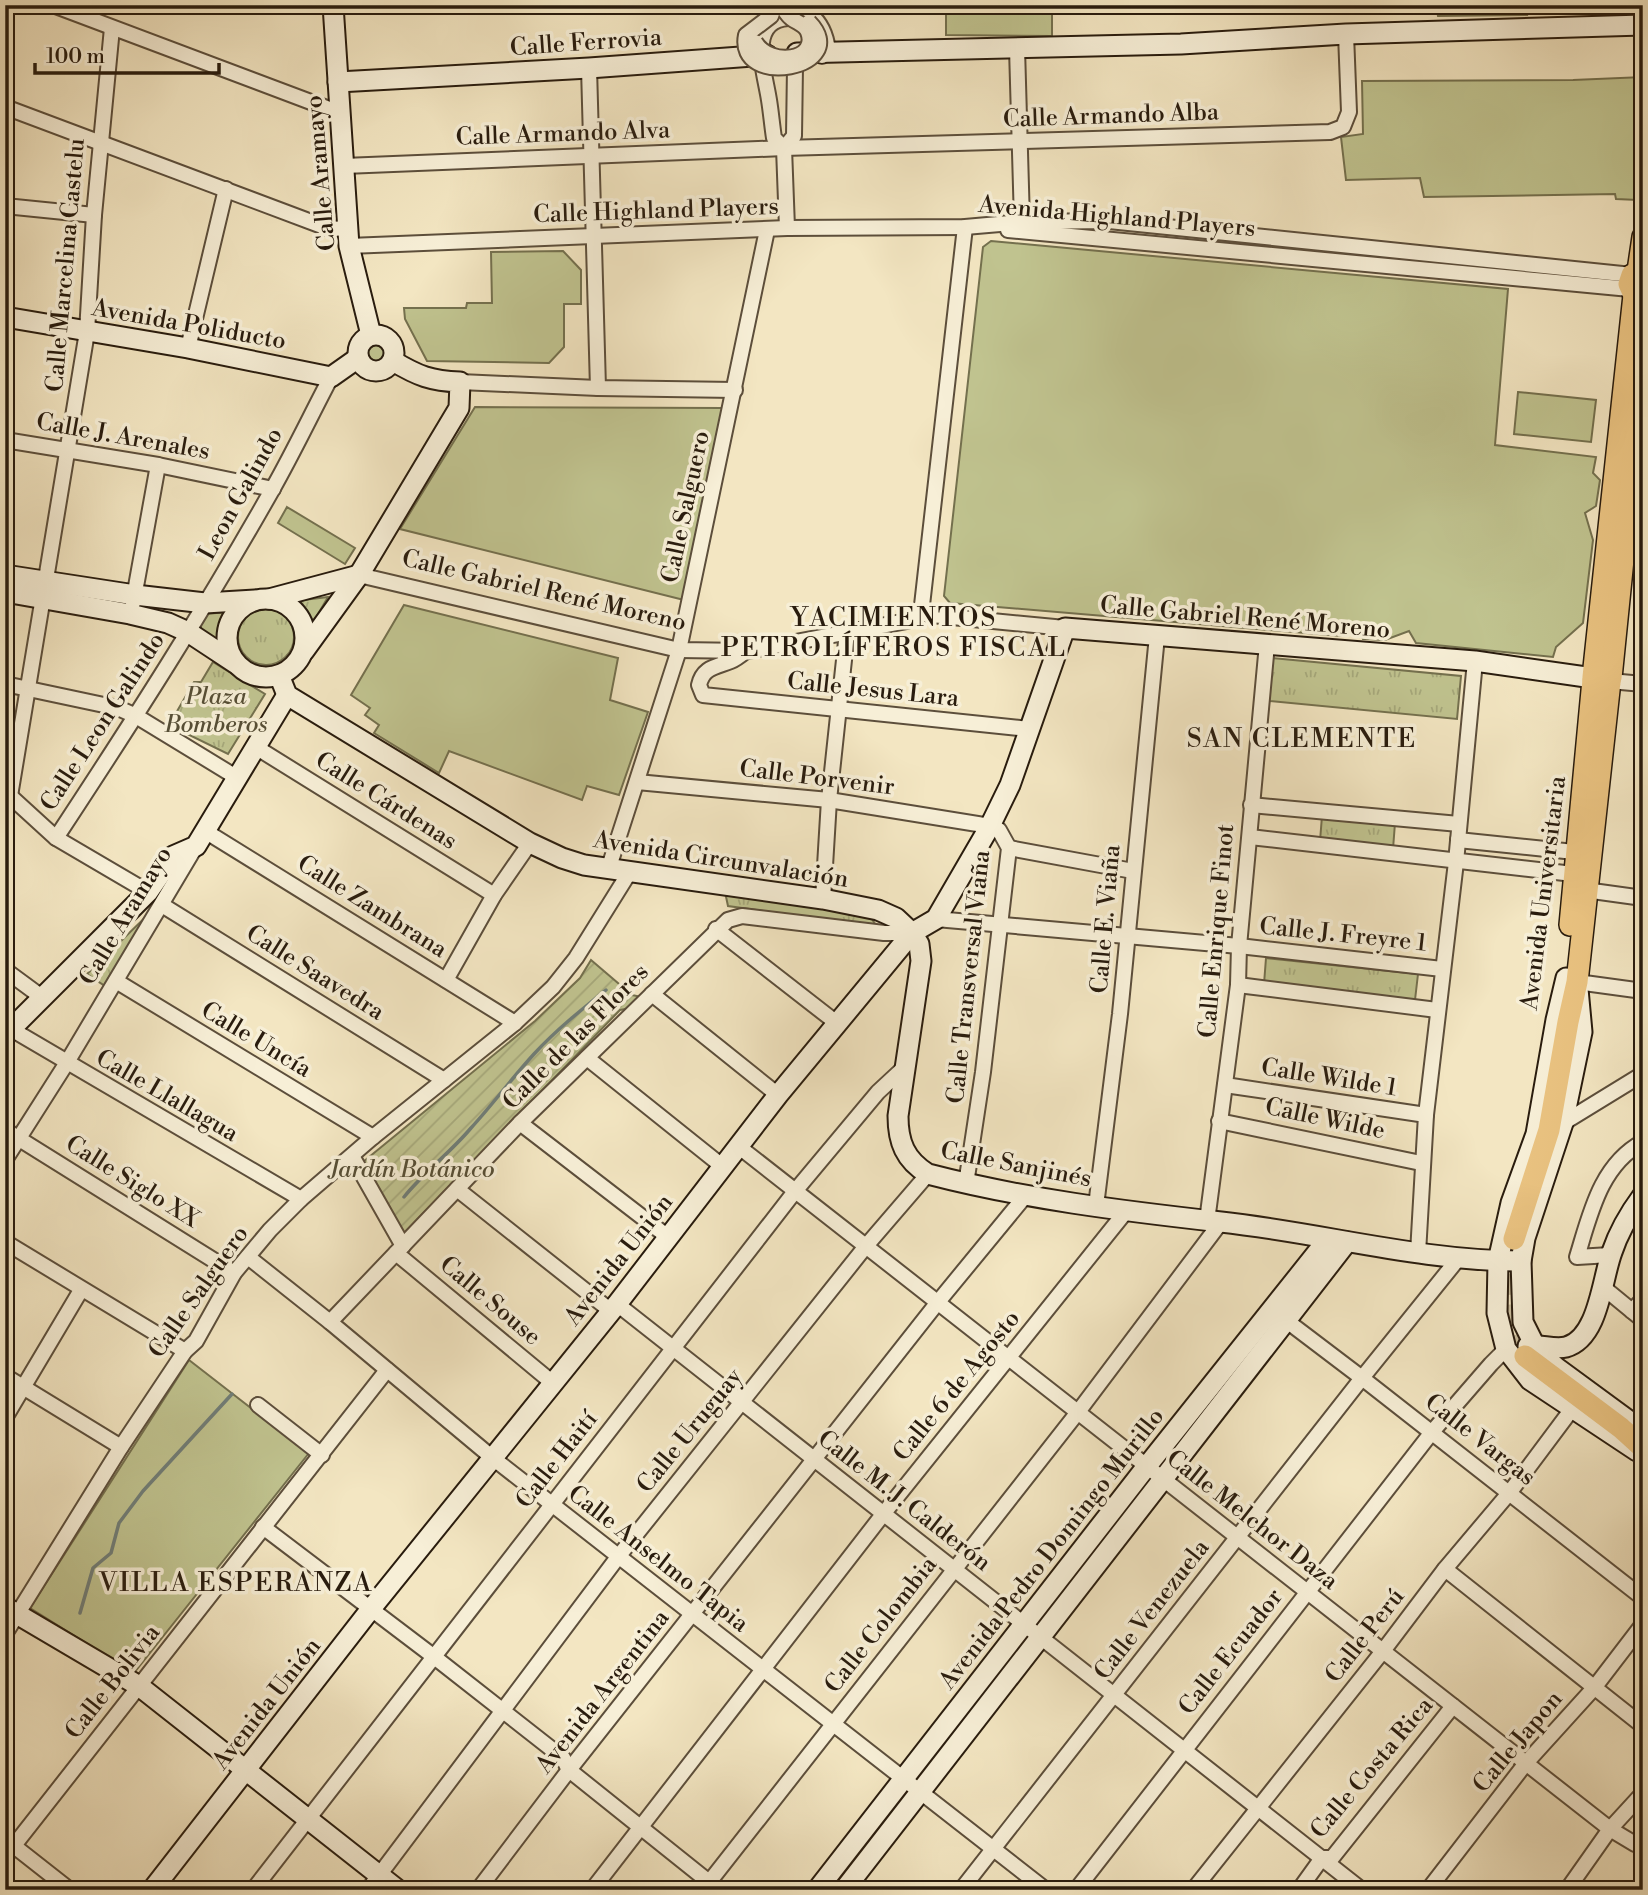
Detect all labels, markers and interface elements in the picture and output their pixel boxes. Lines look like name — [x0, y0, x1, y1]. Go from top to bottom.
street label: Calle Ferrovia — [509, 23, 664, 63]
scale bar — [35, 32, 219, 76]
text: 100 m — [46, 44, 105, 70]
street label: Calle Aramayo — [299, 94, 343, 252]
street label: Calle Armando Alba — [1002, 97, 1220, 135]
street label: Calle Armando Alva — [455, 115, 672, 153]
street label: Calle Marcelina Castelu — [40, 137, 92, 393]
street label: Avenida Highland Players — [976, 190, 1257, 244]
street label: Calle Highland Players — [533, 192, 779, 230]
street label: Avenida Poliducto — [89, 293, 288, 357]
street label: Calle J. Arenales — [34, 407, 212, 467]
street label: Leon Galindo — [192, 422, 290, 566]
street label: Calle Salguero — [655, 428, 717, 586]
street label: Calle Gabriel René Moreno — [399, 544, 689, 638]
street label: Calle Gabriel René Moreno — [1099, 590, 1391, 646]
district label: YACIMIENTOS PETROLÍFEROS FISCAL — [721, 602, 1067, 664]
street label: Calle Leon Galindo — [34, 627, 172, 817]
street label: Calle Jesus Lara — [786, 666, 961, 714]
park label: Plaza Bomberos — [164, 682, 267, 740]
district label: SAN CLEMENTE — [1187, 723, 1417, 755]
street label: Calle Cárdenas — [310, 746, 462, 856]
street label: Calle Porvenir — [738, 754, 896, 802]
street label: Avenida Universitaria — [1515, 773, 1573, 1013]
street label: Calle Enrique Finot — [1193, 822, 1241, 1039]
street label: Avenida Circunvalación — [591, 825, 850, 895]
street label: Calle Aramayo — [73, 841, 179, 991]
street label: Calle E. Viaña — [1085, 843, 1128, 995]
street label: Calle Transversal Viaña — [941, 848, 997, 1105]
street label: Calle Zambrana — [291, 849, 453, 966]
street label: Calle J. Freyre 1 — [1258, 911, 1429, 959]
street label: Calle Saavedra — [240, 919, 390, 1028]
street label: Calle de las Flores — [497, 958, 655, 1116]
street label: Calle Uncía — [195, 995, 317, 1085]
street label: Calle Llallagua — [90, 1043, 244, 1149]
street label: Calle Wilde 1 — [1259, 1052, 1400, 1104]
street label: Calle Wilde — [1262, 1092, 1388, 1146]
street label: Calle Siglo XX — [60, 1129, 205, 1235]
street label: Calle Sanjinés — [938, 1136, 1094, 1194]
park label: Jardín Botánico — [326, 1155, 495, 1185]
street label: Avenida Unión — [558, 1188, 680, 1333]
street label: Calle Salguero — [142, 1220, 256, 1364]
street label: Calle Souse — [433, 1250, 547, 1352]
street label: Calle 6 de Agosto — [887, 1304, 1027, 1468]
street label: Calle Uruguay — [631, 1362, 750, 1499]
street label: Calle Vargas — [1419, 1387, 1541, 1493]
street label: Avenida Pedro Domingo Murillo — [932, 1402, 1171, 1696]
street label: Calle Haití — [510, 1404, 605, 1515]
street label: Calle M. J. Calderón — [811, 1424, 997, 1578]
street label: Calle Melchor Daza — [1160, 1444, 1345, 1597]
street label: Calle Anselmo Tapia — [562, 1479, 755, 1640]
street label: Calle Venezuela — [1088, 1533, 1217, 1686]
street label: Calle Colombia — [818, 1550, 944, 1699]
district label: VILLA ESPERANZA — [98, 1567, 373, 1599]
street label: Calle Ecuador — [1172, 1583, 1290, 1721]
street label: Calle Perú — [1319, 1583, 1411, 1689]
street label: Avenida Argentina — [529, 1603, 677, 1781]
street label: Calle Bolivia — [59, 1618, 168, 1745]
street label: Avenida Unión — [206, 1632, 328, 1777]
street label: Calle Japon — [1467, 1685, 1569, 1799]
street label: Calle Costa Rica — [1304, 1691, 1440, 1845]

